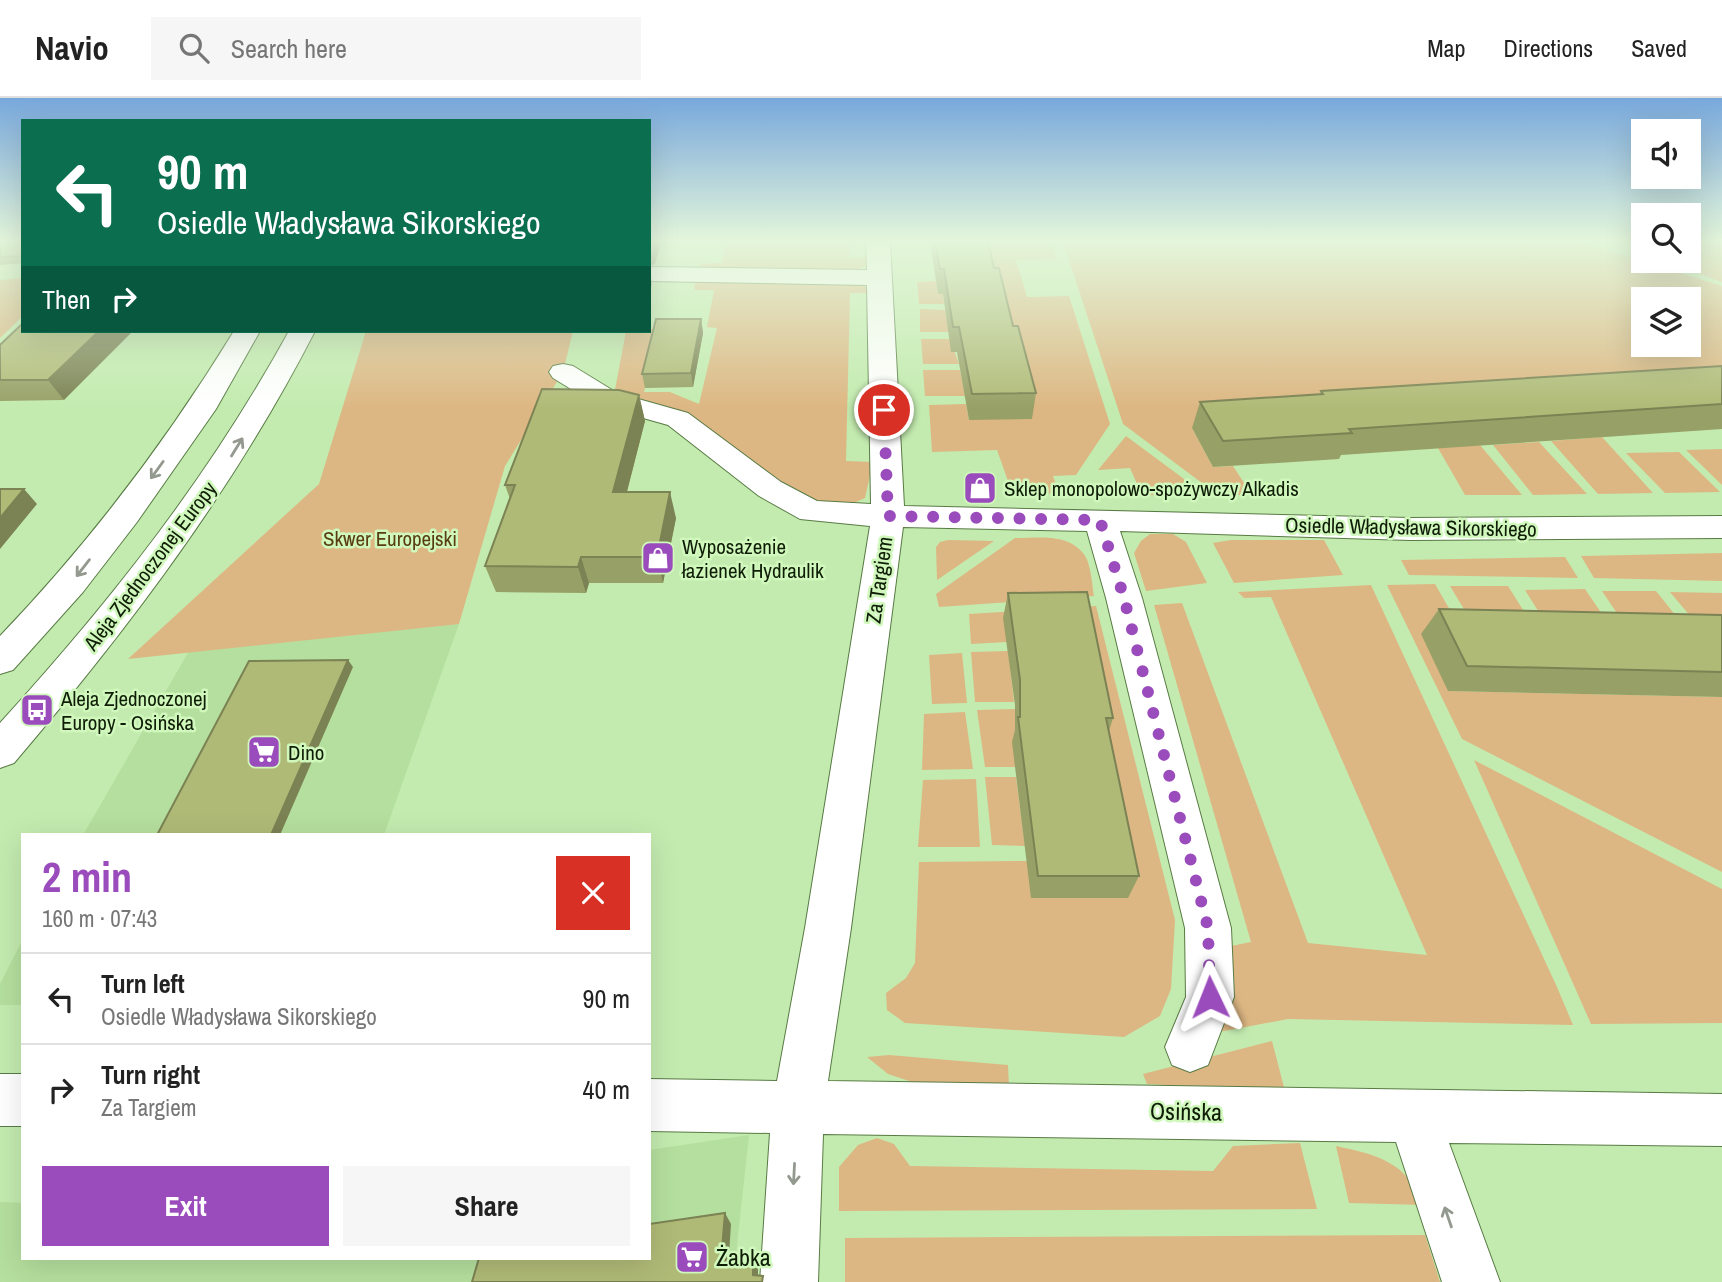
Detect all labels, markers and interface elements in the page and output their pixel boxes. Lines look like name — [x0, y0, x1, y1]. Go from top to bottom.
search box — [151, 17, 641, 80]
text: Navio — [35, 26, 109, 70]
icon: search — [175, 29, 213, 67]
text: Search here — [231, 31, 347, 66]
text: Map — [1427, 32, 1465, 64]
text: Directions — [1503, 32, 1593, 64]
text: Saved — [1631, 32, 1687, 64]
map controls — [1631, 119, 1701, 357]
button: sound — [1631, 119, 1701, 189]
text: 90 m — [157, 138, 249, 204]
icon: left — [42, 147, 133, 238]
text: Osiedle Władysława Sikorskiego — [157, 201, 541, 244]
button: search — [1631, 203, 1701, 273]
icon: right — [105, 280, 143, 318]
text: Then — [42, 282, 91, 317]
button: layers — [1631, 287, 1701, 357]
pin — [854, 380, 914, 440]
icon: arrive — [865, 391, 903, 429]
one-way arrow — [231, 437, 245, 457]
one-way arrow — [150, 460, 164, 479]
shop icon: Sklep monopolowo-spożywczy Alkadis — [961, 469, 999, 507]
place label: Sklep monopolowo-spożywczy Alkadis — [1004, 474, 1299, 503]
street label: Aleja Zjednoczonej Europy — [76, 475, 223, 657]
street label: Osiedle Władysława Sikorskiego — [1285, 510, 1537, 544]
park label: Skwer Europejski — [323, 524, 457, 553]
place label: Wyposażenie łazienek Hydraulik — [681, 532, 824, 585]
street label: Za Targiem — [859, 535, 899, 625]
shop icon: Wyposażenie łazienek Hydraulik — [639, 539, 677, 577]
one-way arrow — [75, 558, 90, 576]
place label: Aleja Zjednoczonej Europy - Osińska — [60, 684, 207, 737]
bus stop icon: Aleja Zjednoczonej Europy - Osińska — [18, 691, 56, 729]
supermarket icon: Dino — [245, 733, 283, 771]
place label: Dino — [288, 738, 324, 767]
text: 2 min — [42, 849, 132, 905]
button: close — [556, 856, 630, 930]
text: 160 m · 07:43 — [42, 903, 157, 934]
position arrow — [1173, 960, 1247, 1034]
text: Turn left — [101, 966, 185, 1001]
icon: left — [42, 980, 80, 1018]
text: 90 m — [583, 981, 630, 1016]
text: Osiedle Władysława Sikorskiego — [101, 1001, 377, 1032]
text: Turn right — [101, 1057, 200, 1092]
icon: right — [42, 1071, 80, 1109]
text: 40 m — [583, 1072, 630, 1107]
text: Za Targiem — [101, 1092, 196, 1123]
street label: Osińska — [1150, 1094, 1222, 1128]
one-way arrow — [788, 1163, 801, 1186]
button: Exit — [42, 1166, 329, 1246]
button: Share — [343, 1166, 630, 1246]
one-way arrow — [1441, 1207, 1453, 1229]
supermarket icon: Żabka — [673, 1238, 711, 1276]
place label: Żabka — [716, 1241, 771, 1273]

